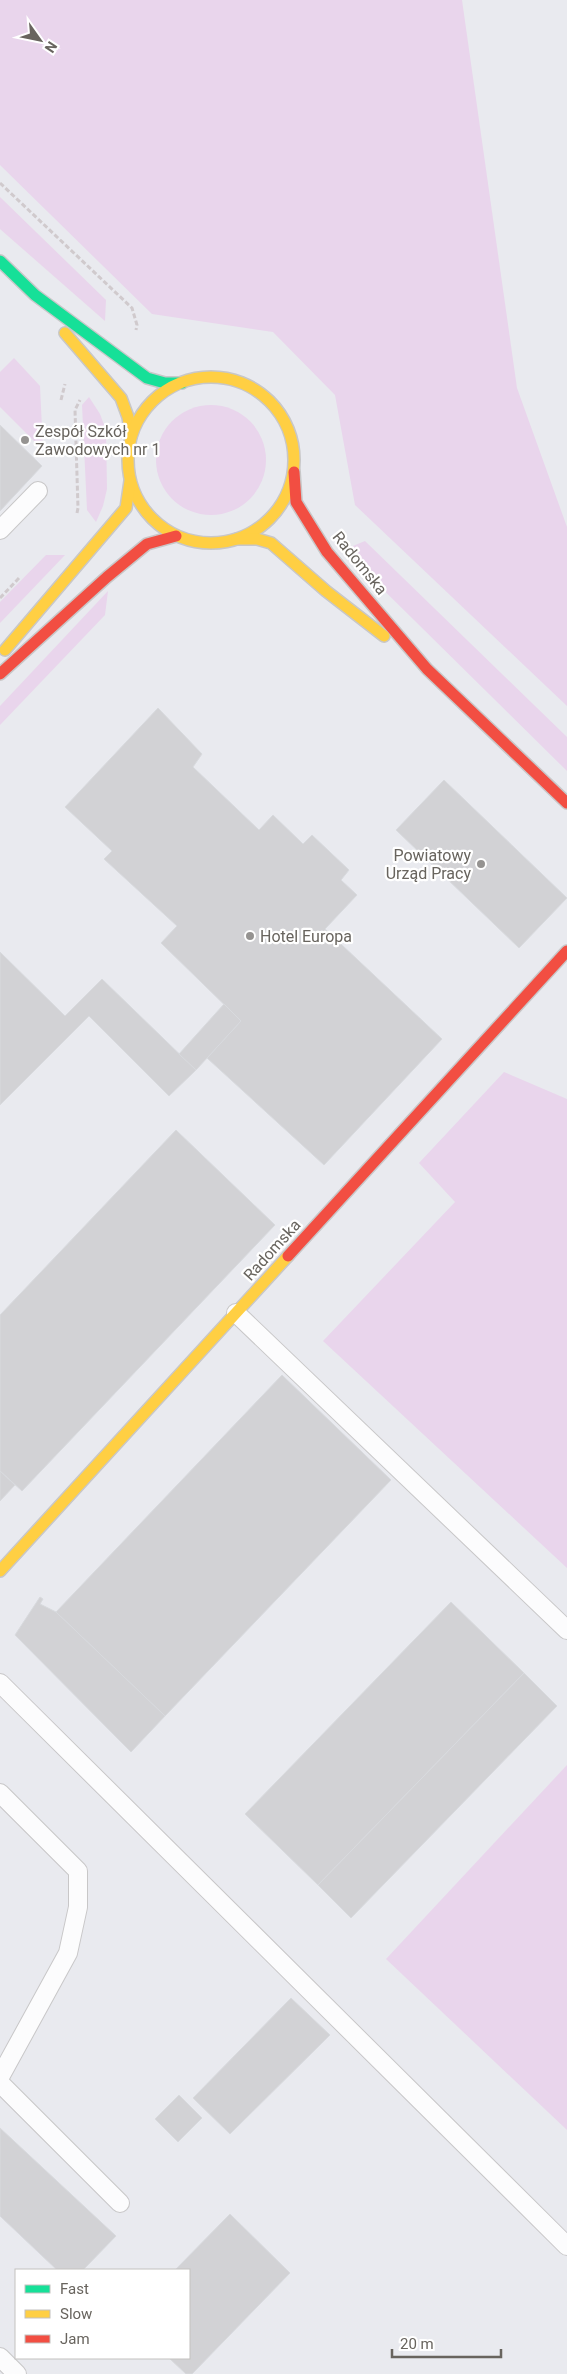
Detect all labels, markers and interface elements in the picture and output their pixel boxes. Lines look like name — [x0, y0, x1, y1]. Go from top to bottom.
north arrow — [15, 15, 65, 65]
text: N — [41, 39, 60, 56]
place label: Zespół Szkół Zawodowych nr 1 — [35, 422, 160, 459]
marker: Zespół Szkół Zawodowych nr 1 — [19, 434, 31, 446]
street label: Radomska — [329, 528, 391, 598]
place label: Powiatowy Urząd Pracy — [386, 846, 471, 883]
marker: Powiatowy Urząd Pracy — [475, 858, 487, 870]
place label: Hotel Europa — [260, 927, 352, 946]
marker: Hotel Europa — [244, 930, 256, 942]
street label: Radomska — [240, 1215, 304, 1285]
legend — [15, 2269, 190, 2359]
text: Fast — [60, 2280, 89, 2298]
text: Slow — [60, 2305, 92, 2323]
scale bar — [392, 2326, 501, 2358]
text: Jam — [60, 2330, 90, 2348]
text: 20 m — [400, 2335, 434, 2353]

